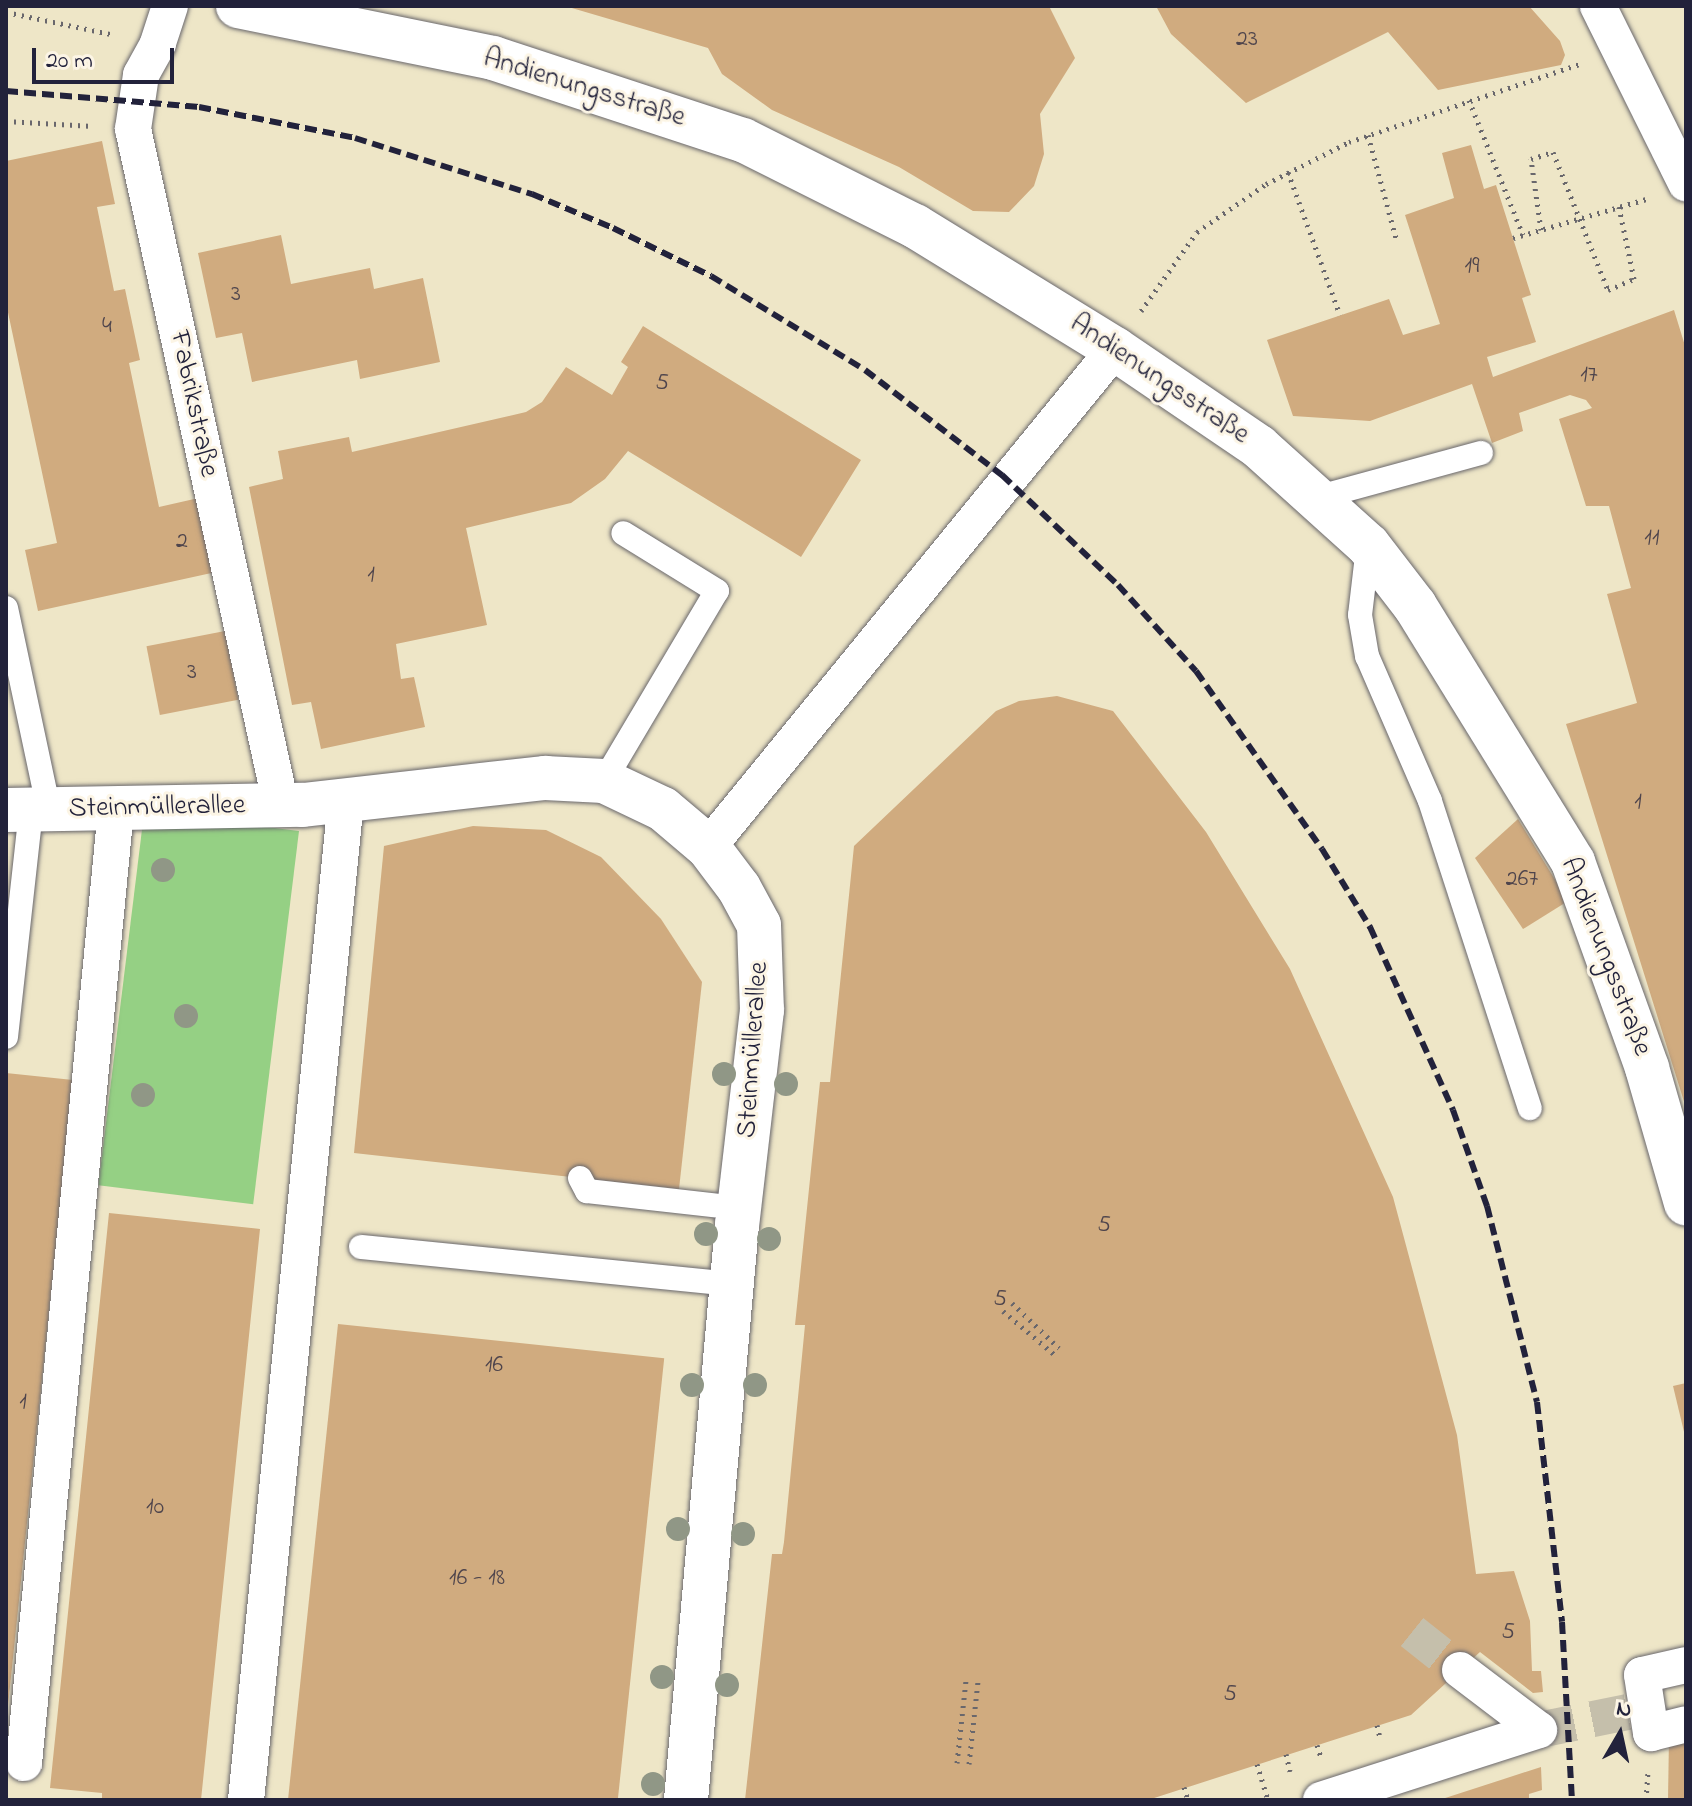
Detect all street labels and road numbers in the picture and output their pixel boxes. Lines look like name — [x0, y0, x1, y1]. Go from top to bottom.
street label: Andienungsstraße — [479, 42, 689, 136]
street label: Andienungsstraße — [1063, 308, 1255, 452]
street label: Fabrikstraße — [161, 328, 225, 480]
street label: Steinmüllerallee — [68, 790, 246, 826]
street label: Andienungsstraße — [1552, 853, 1658, 1061]
street label: Steinmüllerallee — [731, 961, 777, 1139]

